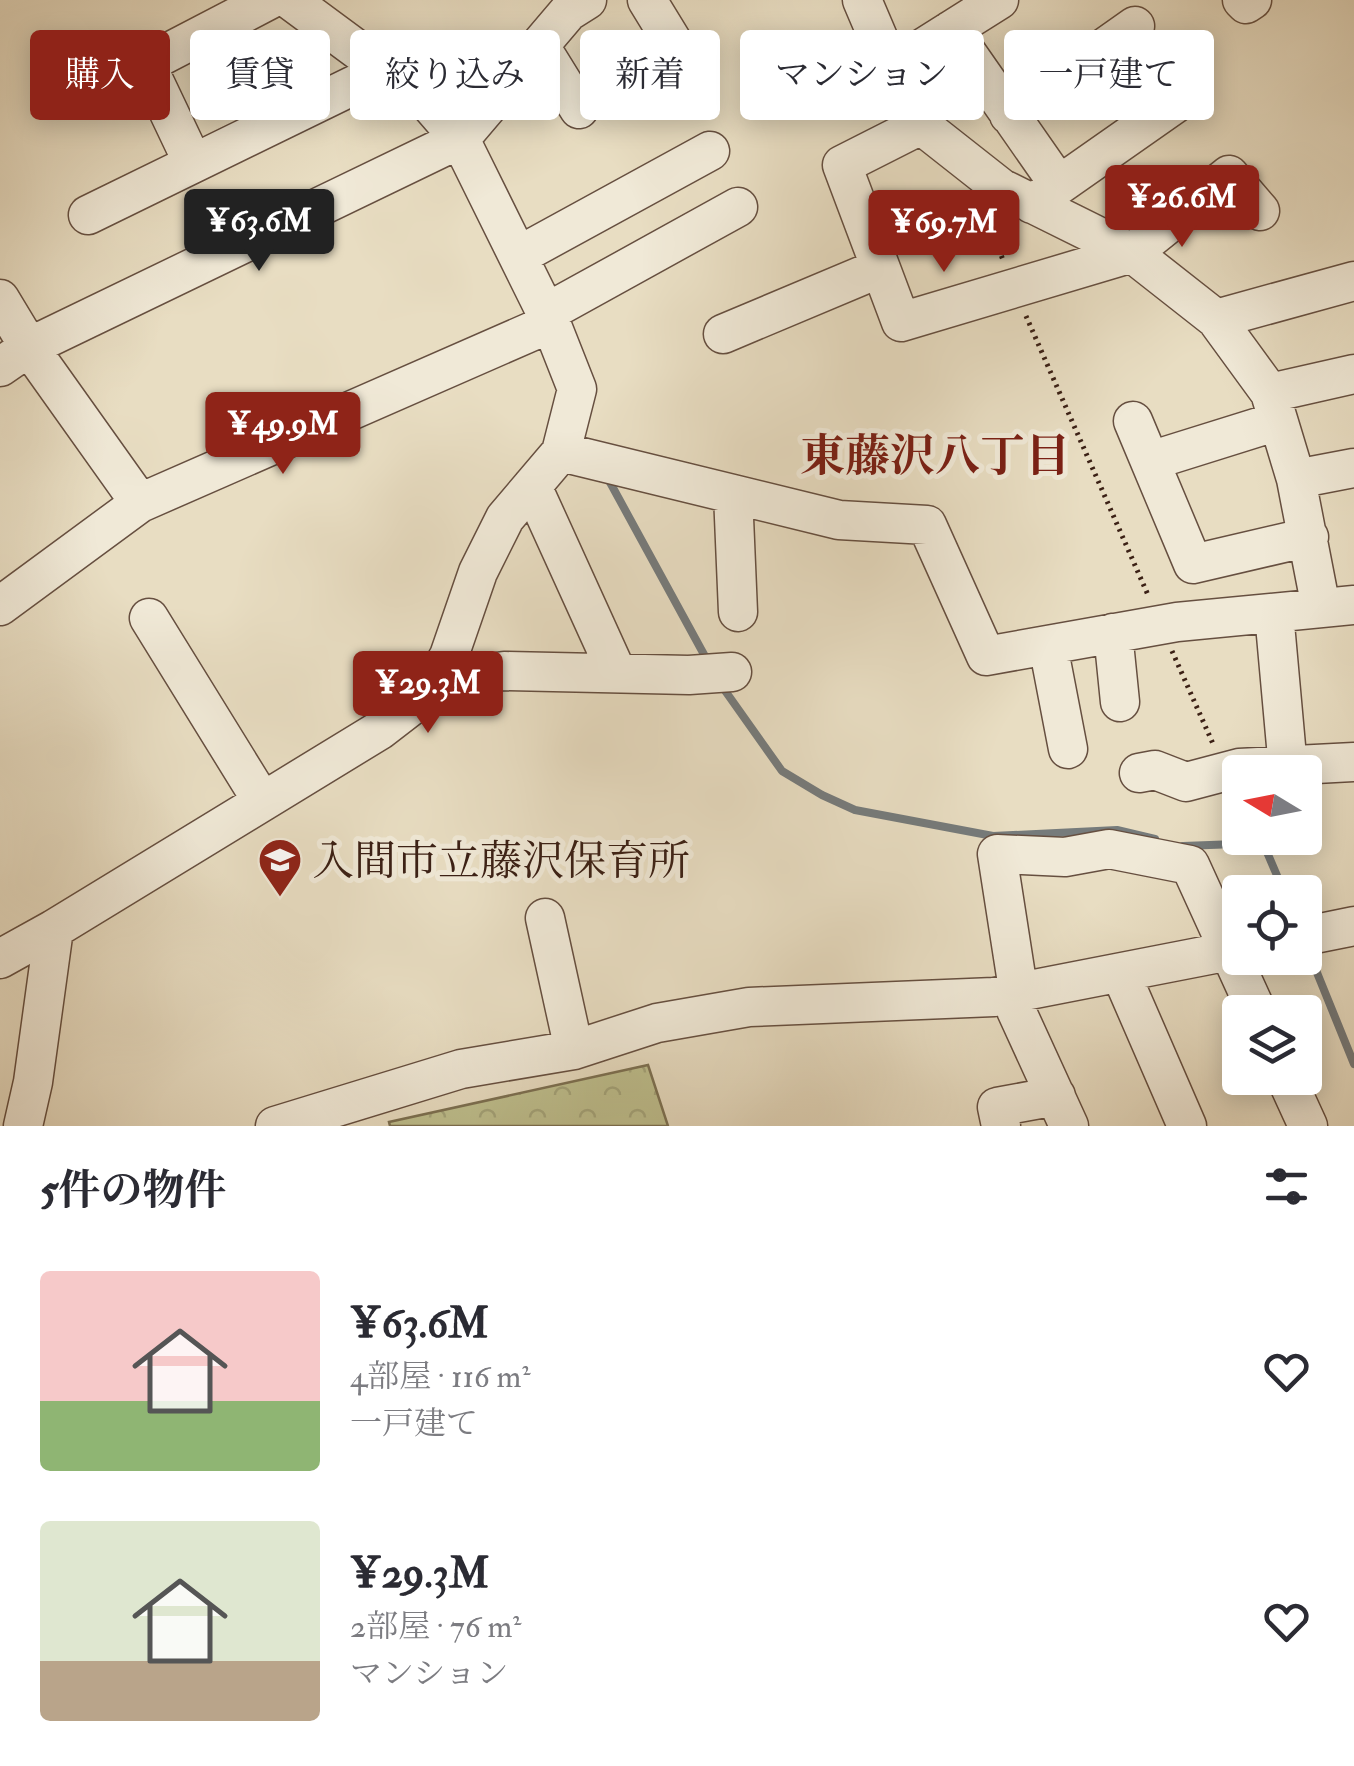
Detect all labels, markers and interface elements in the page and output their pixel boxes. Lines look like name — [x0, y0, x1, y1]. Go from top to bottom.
chip: 購入 — [30, 30, 170, 120]
chip: 賃貸 — [190, 30, 330, 120]
chip: 絞り込み — [350, 30, 560, 120]
chip: 新着 — [580, 30, 720, 120]
chip: マンション — [740, 30, 984, 120]
chip: 一戸建て — [1004, 30, 1214, 120]
pin: ¥26.6M — [1101, 165, 1263, 250]
text: ¥26.6M — [1127, 177, 1237, 217]
pin: ¥63.6M — [178, 189, 340, 274]
pin: ¥69.7M — [863, 190, 1025, 275]
text: ¥63.6M — [206, 201, 312, 241]
text: ¥69.7M — [890, 202, 998, 242]
pin: ¥49.9M — [202, 392, 364, 477]
text: ¥49.9M — [227, 404, 339, 444]
district label: 東藤沢八丁目 — [800, 429, 1070, 485]
pin: ¥29.3M — [347, 651, 509, 736]
text: ¥29.3M — [375, 663, 481, 703]
north arrow — [1222, 755, 1322, 855]
map controls — [1222, 755, 1322, 1095]
place label: 入間市立藤沢保育所 — [312, 836, 690, 888]
school or university icon: 入間市立藤沢保育所 — [257, 837, 303, 898]
button: locate — [1222, 875, 1322, 975]
button: layers — [1222, 995, 1322, 1095]
icon: filters — [1259, 1159, 1314, 1214]
text: 5件の物件 — [40, 1165, 226, 1217]
text: ¥63.6M — [350, 1298, 489, 1350]
icon: home — [120, 1311, 240, 1431]
icon: heart — [1259, 1344, 1314, 1399]
text: 4部屋 · 116 m² — [350, 1357, 530, 1397]
text: 一戸建て — [350, 1404, 478, 1444]
text: ¥29.3M — [350, 1548, 489, 1600]
icon: home — [120, 1561, 240, 1681]
icon: heart — [1259, 1594, 1314, 1649]
text: 2部屋 · 76 m² — [350, 1607, 521, 1647]
text: マンション — [350, 1654, 509, 1694]

